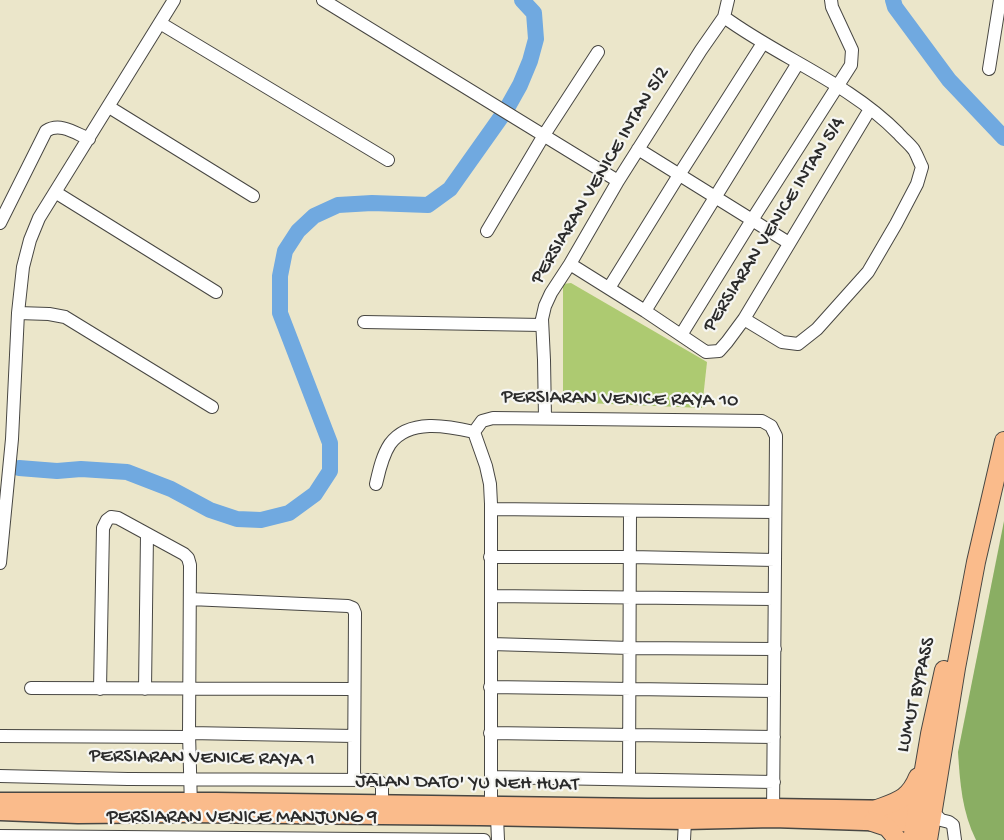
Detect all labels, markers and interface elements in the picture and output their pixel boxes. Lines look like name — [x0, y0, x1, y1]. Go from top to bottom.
street label: PERSIARAN VENICE INTAN 5/2 — [526, 63, 676, 289]
street label: PERSIARAN VENICE INTAN 5/4 — [699, 113, 851, 337]
street label: PERSIARAN VENICE RAYA 10 — [501, 386, 739, 414]
street label: LUMUT BYPASS — [892, 635, 942, 755]
street label: PERSIARAN VENICE RAYA 1 — [89, 745, 315, 773]
street label: JALAN DATO' YU NEH HUAT — [355, 770, 579, 798]
street label: PERSIARAN VENICE MANJUNG 9 — [107, 807, 377, 831]

